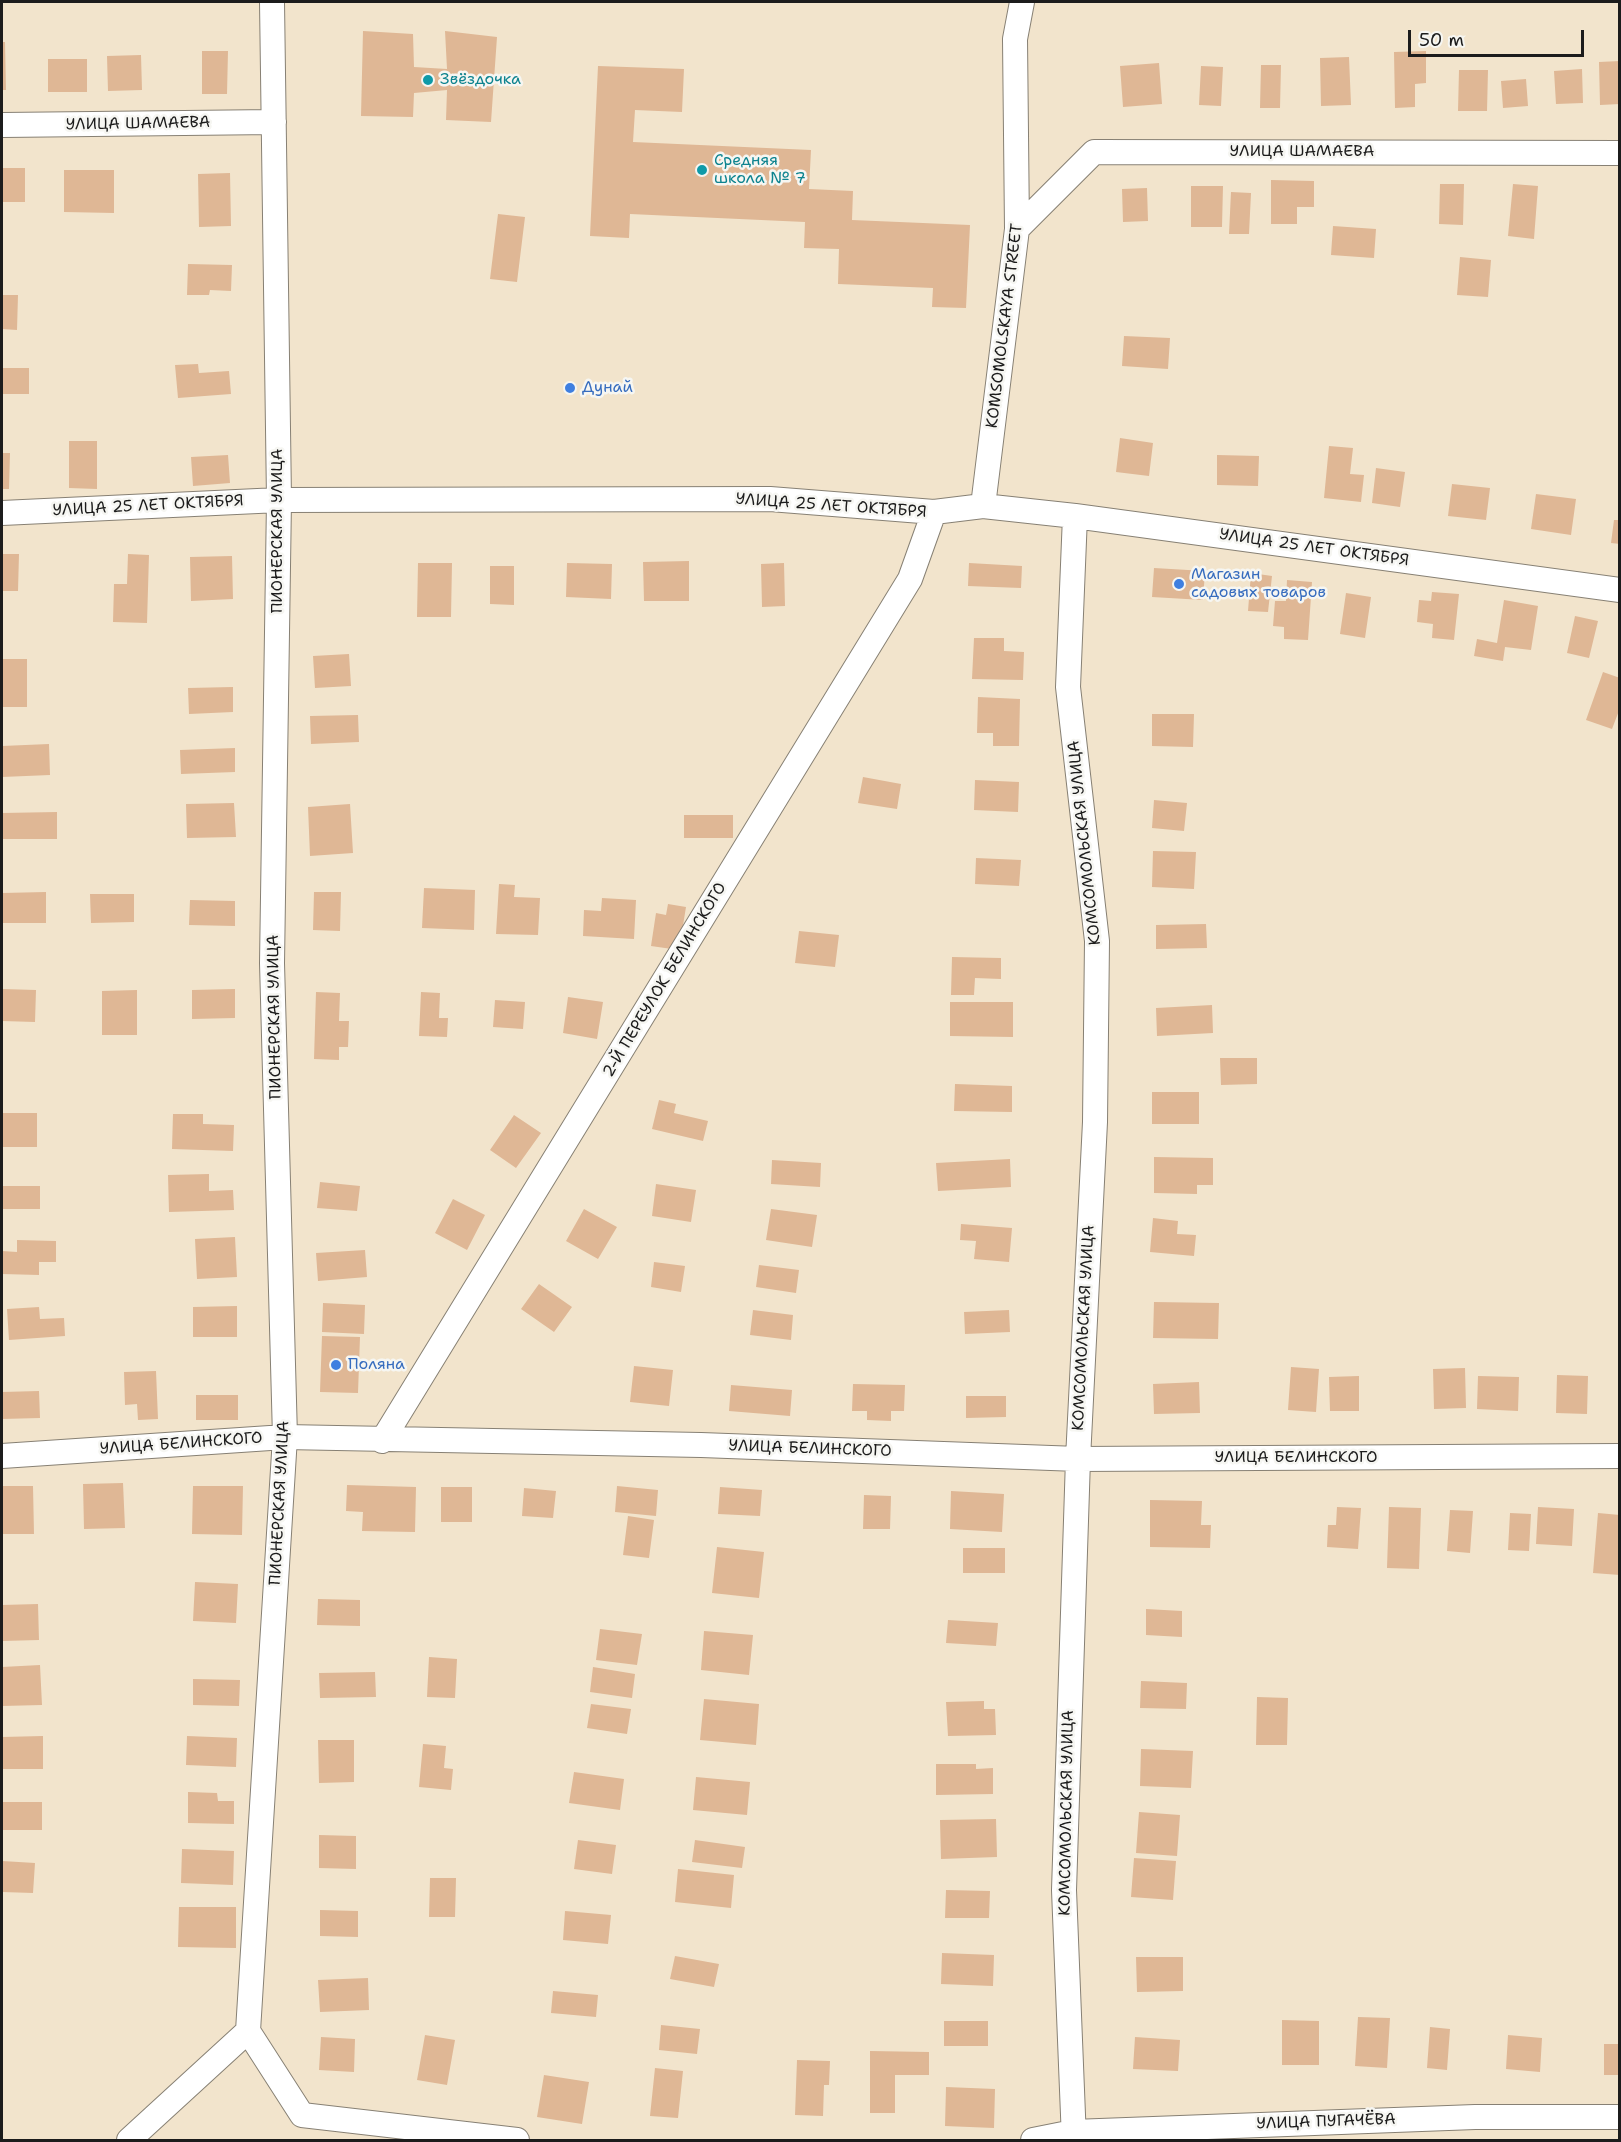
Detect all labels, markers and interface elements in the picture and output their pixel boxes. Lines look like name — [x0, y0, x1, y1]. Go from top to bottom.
scale bar — [1411, 18, 1586, 56]
text: 50 m — [1419, 28, 1464, 52]
place label: Звёздочка — [440, 70, 521, 90]
marker: Звёздочка — [421, 73, 435, 87]
street label: УЛИЦА ШАМАЕВА — [65, 113, 211, 135]
street label: УЛИЦА ШАМАЕВА — [1230, 142, 1374, 162]
place label: Средняя школа № 7 — [714, 151, 806, 189]
marker: Средняя школа № 7 — [695, 163, 709, 177]
street label: KOMSOMOLSKAYA STREET — [983, 223, 1027, 429]
place label: Дунай — [582, 378, 633, 398]
marker: Дунай — [563, 381, 577, 395]
street label: ПИОНЕРСКАЯ УЛИЦА — [268, 449, 288, 613]
street label: УЛИЦА 25 ЛЕТ ОКТЯБРЯ — [735, 490, 927, 522]
street label: УЛИЦА 25 ЛЕТ ОКТЯБРЯ — [52, 491, 244, 521]
street label: УЛИЦА 25 ЛЕТ ОКТЯБРЯ — [1218, 525, 1410, 571]
place label: Магазин садовых товаров — [1191, 565, 1326, 603]
marker: Магазин садовых товаров — [1172, 577, 1186, 591]
street label: КОМСОМОЛЬСКАЯ УЛИЦА — [1065, 740, 1105, 946]
street label: 2-Й ПЕРЕУЛОК БЕЛИНСКОГО — [599, 879, 731, 1081]
street label: ПИОНЕРСКАЯ УЛИЦА — [264, 935, 286, 1099]
street label: КОМСОМОЛЬСКАЯ УЛИЦА — [1069, 1225, 1099, 1431]
place label: Поляна — [348, 1355, 405, 1375]
marker: Поляна — [329, 1358, 343, 1372]
street label: ПИОНЕРСКАЯ УЛИЦА — [266, 1420, 294, 1586]
street label: УЛИЦА БЕЛИНСКОГО — [99, 1429, 263, 1459]
street label: УЛИЦА БЕЛИНСКОГО — [728, 1437, 892, 1461]
street label: УЛИЦА БЕЛИНСКОГО — [1214, 1448, 1378, 1468]
street label: КОМСОМОЛЬСКАЯ УЛИЦА — [1056, 1710, 1078, 1916]
street label: УЛИЦА ПУГАЧЁВА — [1256, 2110, 1396, 2134]

